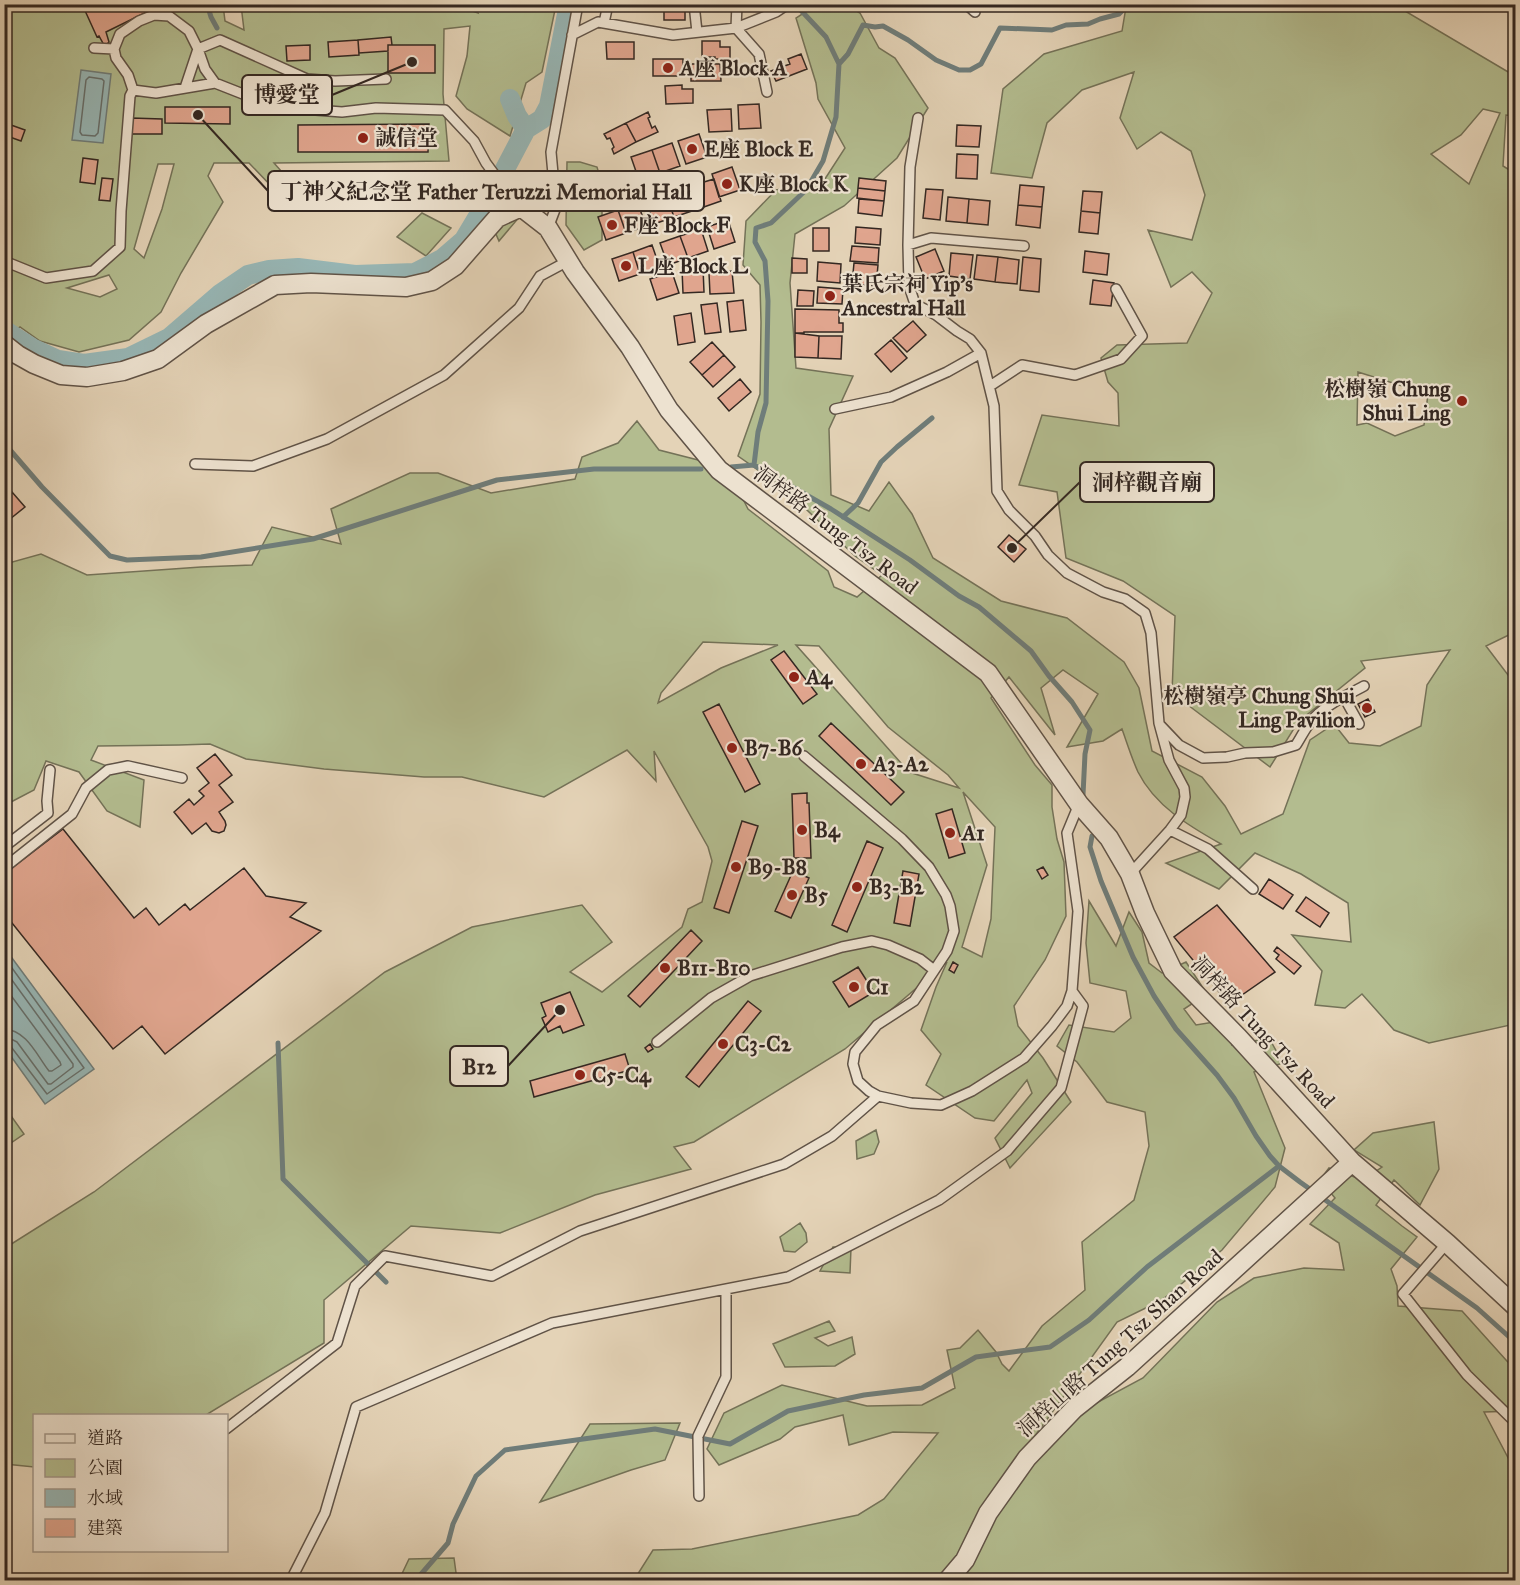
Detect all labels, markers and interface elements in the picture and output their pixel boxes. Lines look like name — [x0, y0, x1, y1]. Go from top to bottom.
place label: A座 Block A — [678, 55, 788, 81]
marker: A座 Block A — [661, 61, 675, 75]
callout: 博愛堂 — [242, 75, 332, 115]
text: 博愛堂 — [254, 81, 320, 108]
place label: 誠信堂 — [375, 125, 438, 151]
marker: 誠信堂 — [356, 131, 370, 145]
place label: E座 Block E — [704, 136, 813, 162]
marker: E座 Block E — [685, 142, 699, 156]
callout: 丁神父紀念堂 Father Teruzzi Memorial Hall — [268, 171, 704, 211]
place label: K座 Block K — [739, 171, 849, 197]
marker: K座 Block K — [720, 177, 734, 191]
text: 丁神父紀念堂 Father Teruzzi Memorial Hall — [280, 178, 693, 205]
place label: F座 Block F — [624, 212, 731, 238]
marker: F座 Block F — [605, 218, 619, 232]
place label: L座 Block L — [638, 253, 748, 279]
marker: L座 Block L — [619, 259, 633, 273]
place label: 葉氏宗祠 Yip's Ancestral Hall — [840, 271, 973, 321]
marker: 葉氏宗祠 Yip's Ancestral Hall — [823, 289, 837, 303]
place label: 松樹嶺 Chung Shui Ling — [1324, 376, 1451, 426]
marker: 松樹嶺 Chung Shui Ling — [1455, 394, 1469, 408]
street label: 洞梓路 Tung Tsz Road — [749, 460, 924, 601]
callout: 洞梓觀音廟 — [1080, 462, 1214, 502]
text: 洞梓觀音廟 — [1092, 469, 1202, 496]
place label: A4 — [804, 664, 833, 690]
marker: A4 — [787, 670, 801, 684]
place label: 松樹嶺亭 Chung Shui Ling Pavilion — [1163, 683, 1356, 733]
marker: 松樹嶺亭 Chung Shui Ling Pavilion — [1360, 701, 1374, 715]
place label: B7-B6 — [744, 735, 804, 761]
marker: B7-B6 — [725, 741, 739, 755]
place label: A3-A2 — [871, 751, 929, 777]
marker: A3-A2 — [854, 757, 868, 771]
place label: B4 — [814, 817, 841, 843]
place label: A1 — [960, 820, 984, 846]
marker: B4 — [795, 823, 809, 837]
marker: A1 — [943, 826, 957, 840]
place label: B9-B8 — [748, 854, 807, 880]
marker: B9-B8 — [729, 860, 743, 874]
place label: B3-B2 — [869, 874, 925, 900]
marker: B3-B2 — [850, 880, 864, 894]
place label: B5 — [804, 882, 828, 908]
marker: B5 — [785, 888, 799, 902]
street label: 洞梓路 Tung Tsz Road — [1186, 950, 1341, 1114]
place label: B11-B10 — [677, 955, 750, 981]
marker: B11-B10 — [658, 961, 672, 975]
place label: C1 — [866, 974, 889, 1000]
marker: C1 — [847, 980, 861, 994]
place label: C3-C2 — [735, 1031, 792, 1057]
marker: C3-C2 — [716, 1037, 730, 1051]
callout: B12 — [450, 1046, 508, 1086]
text: B12 — [462, 1053, 497, 1080]
place label: C5-C4 — [592, 1062, 652, 1088]
marker: C5-C4 — [573, 1068, 587, 1082]
street label: 洞梓山路 Tung Tsz Shan Road — [1012, 1243, 1229, 1442]
legend — [33, 1414, 228, 1552]
text: 道路 — [87, 1427, 123, 1449]
text: 公園 — [87, 1457, 123, 1479]
text: 水域 — [87, 1487, 123, 1509]
text: 建築 — [87, 1517, 123, 1539]

